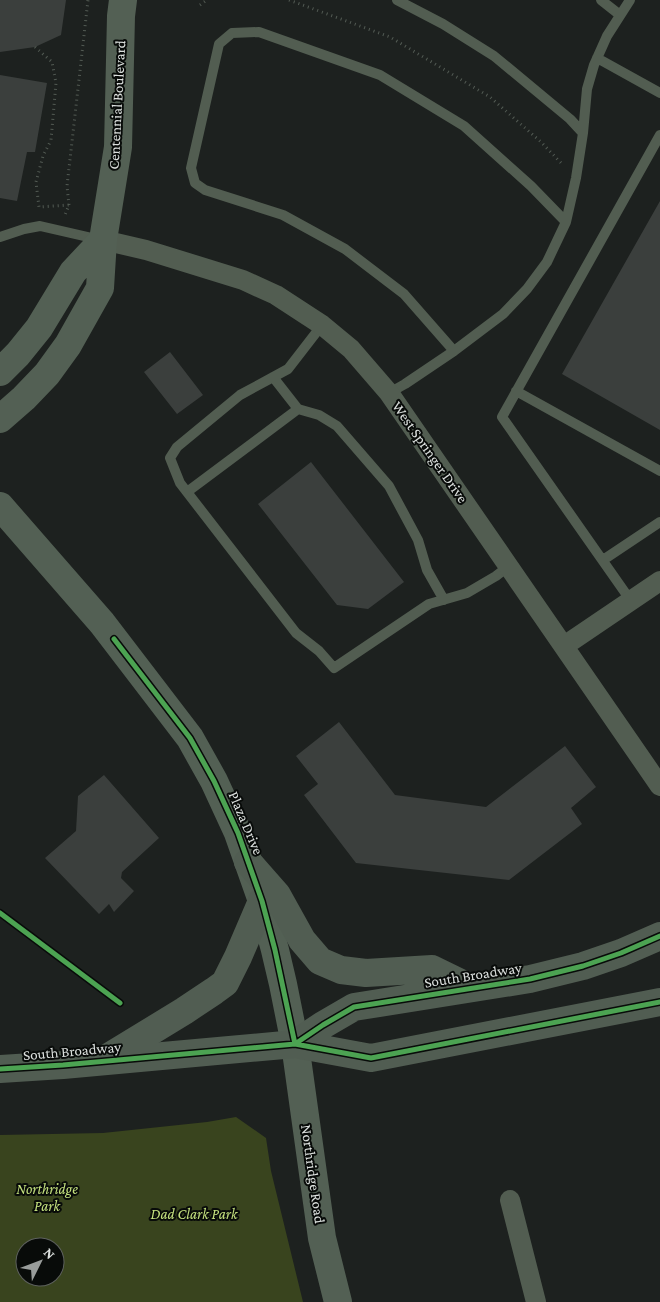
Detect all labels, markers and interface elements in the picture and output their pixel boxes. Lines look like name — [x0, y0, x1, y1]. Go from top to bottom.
street label: Centennial Boulevard — [106, 40, 128, 170]
street label: West Springer Drive — [388, 398, 471, 507]
street label: Plaza Drive — [226, 789, 267, 857]
street label: South Broadway — [423, 959, 523, 992]
street label: South Broadway — [22, 1039, 122, 1064]
street label: Northridge Road — [297, 1124, 328, 1225]
park label: Northridge Park — [16, 1181, 78, 1214]
park label: Dad Clark Park — [151, 1206, 239, 1222]
north arrow — [15, 1237, 65, 1287]
text: N — [41, 1244, 59, 1263]

